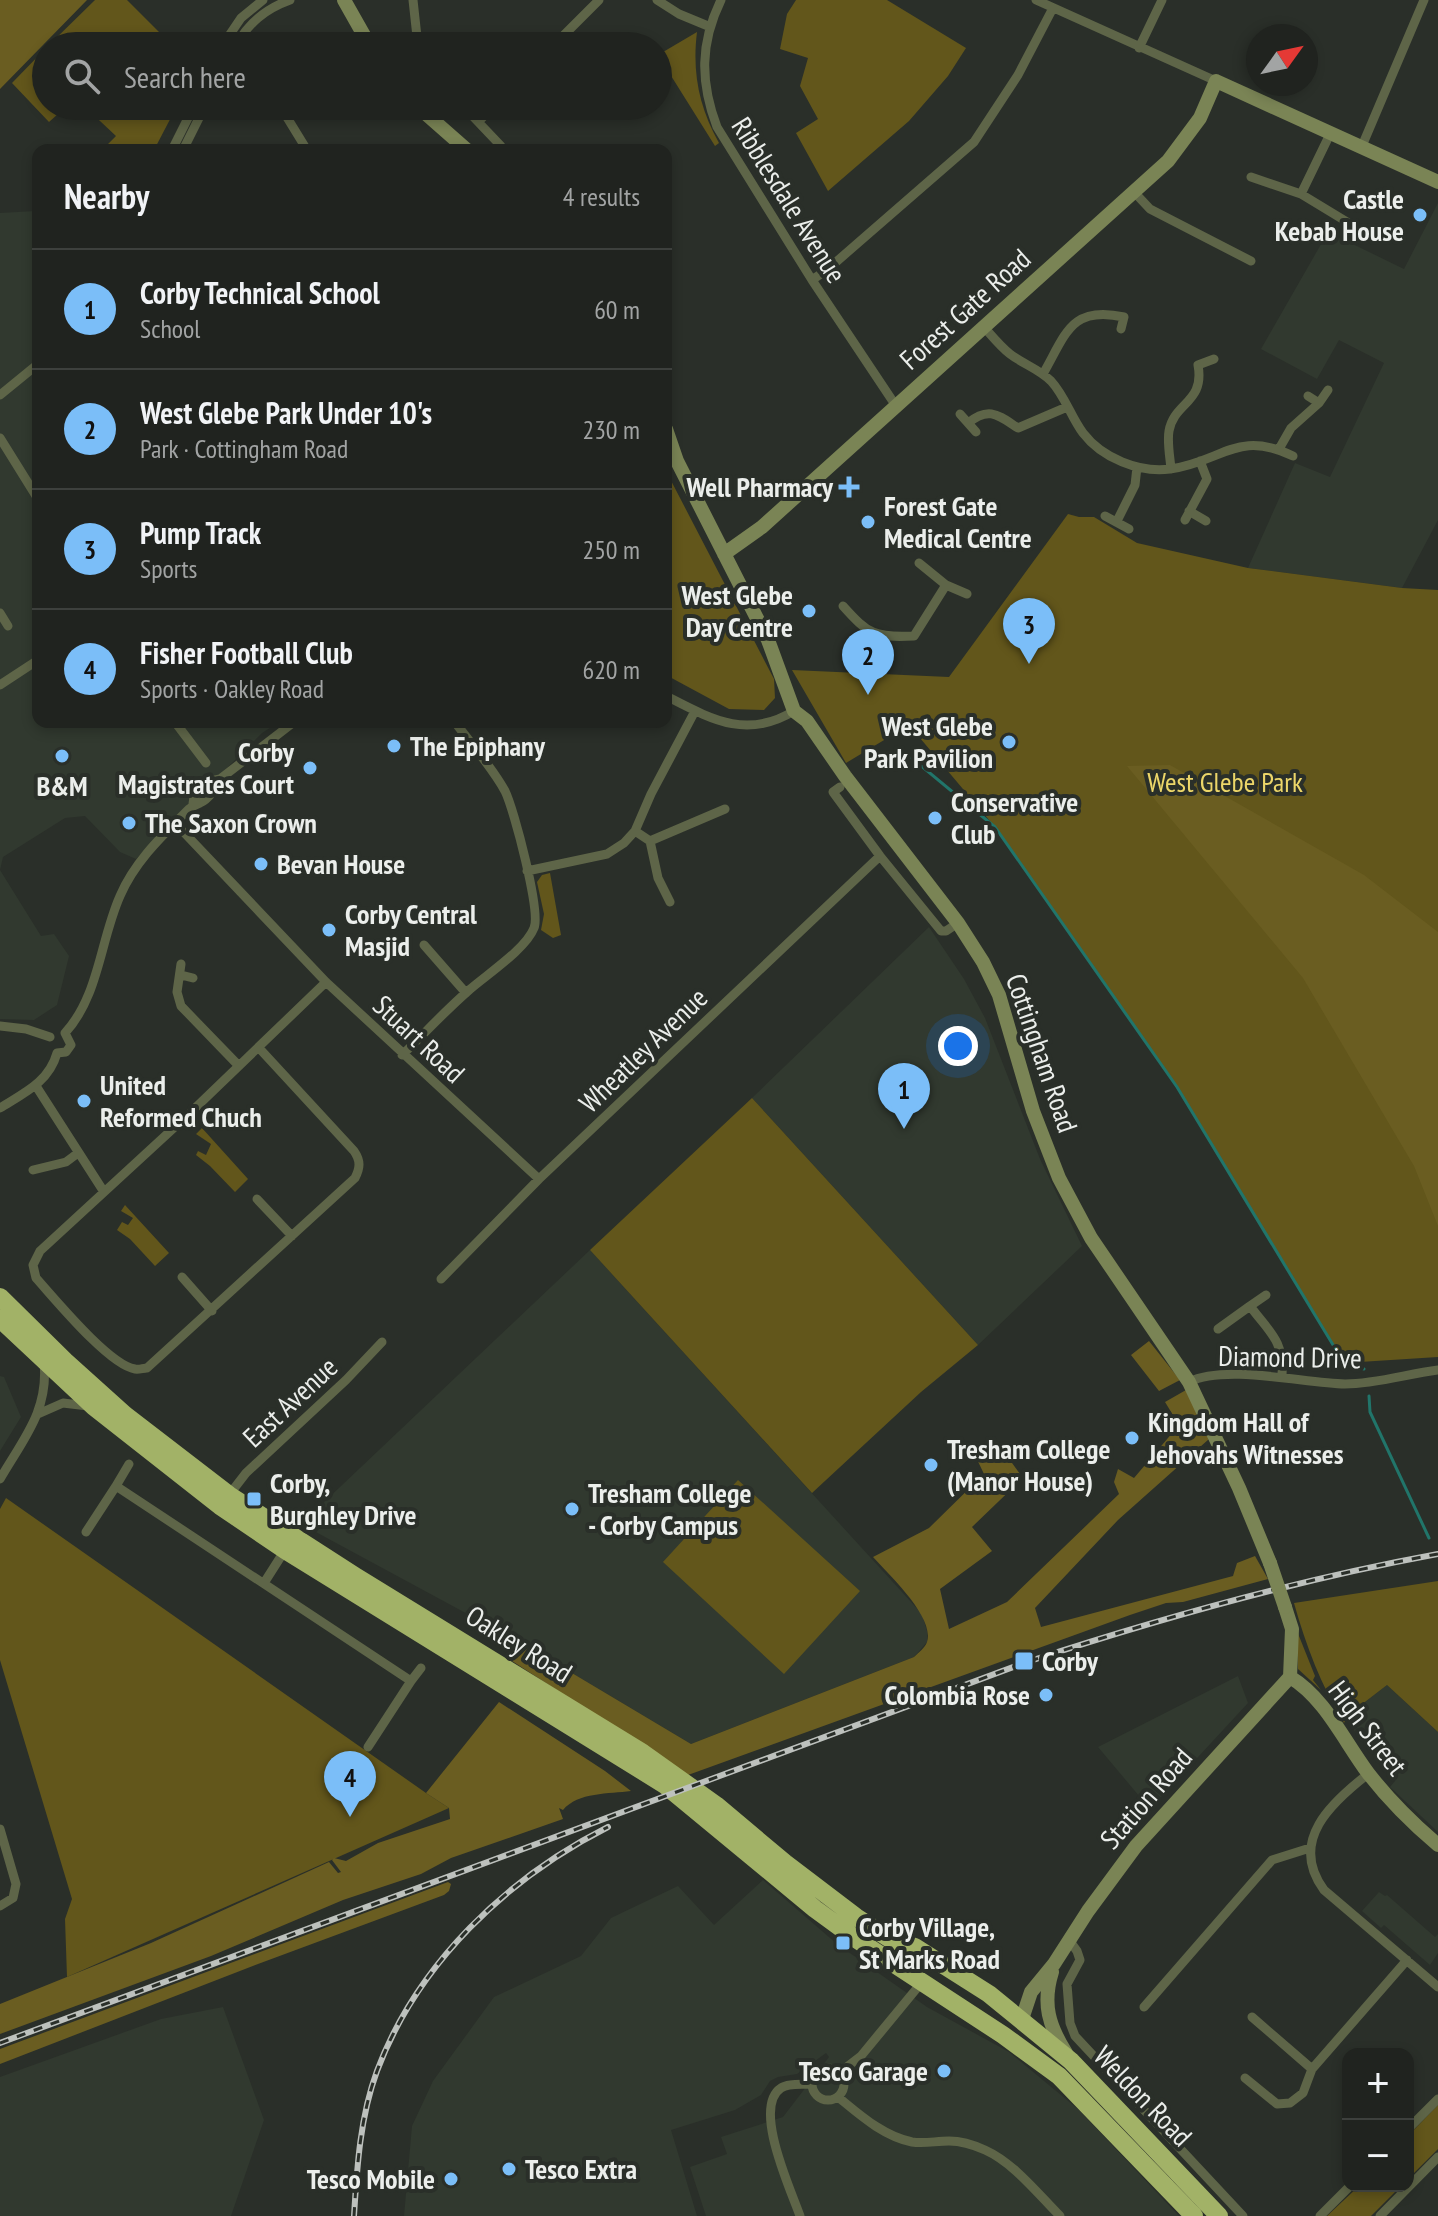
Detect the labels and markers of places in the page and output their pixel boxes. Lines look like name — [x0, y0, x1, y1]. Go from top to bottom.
place label: Castle Kebab House — [1275, 180, 1404, 249]
marker: Castle Kebab House — [1411, 206, 1429, 224]
place label: Well Pharmacy — [685, 468, 834, 505]
marker: Well Pharmacy — [840, 478, 858, 496]
place label: Forest Gate Medical Centre — [884, 487, 1032, 556]
marker: Forest Gate Medical Centre — [859, 513, 877, 531]
place label: West Glebe Day Centre — [681, 576, 793, 645]
pin: 3 — [1003, 598, 1055, 664]
marker: West Glebe Day Centre — [800, 602, 818, 620]
pin: 2 — [842, 629, 894, 695]
place label: West Glebe Park Pavilion — [864, 707, 993, 776]
place label: The Epiphany — [410, 727, 546, 764]
place label: Corby Magistrates Court — [118, 733, 295, 802]
marker: West Glebe Park Pavilion — [1000, 733, 1018, 751]
marker: The Epiphany — [385, 737, 403, 755]
marker: B&M — [53, 747, 71, 765]
marker: Corby Magistrates Court — [301, 759, 319, 777]
place label: B&M — [36, 767, 88, 804]
place label: Conservative Club — [951, 783, 1078, 852]
place label: The Saxon Crown — [145, 804, 317, 841]
marker: Conservative Club — [926, 809, 944, 827]
marker: The Saxon Crown — [120, 814, 138, 832]
place label: Bevan House — [277, 845, 405, 882]
marker: Bevan House — [252, 855, 270, 873]
place label: Corby Central Masjid — [345, 895, 477, 964]
marker: Corby Central Masjid — [320, 921, 338, 939]
pin: 1 — [878, 1063, 930, 1129]
place label: United Reformed Chuch — [100, 1066, 262, 1135]
marker: United Reformed Chuch — [75, 1092, 93, 1110]
place label: Kingdom Hall of Jehovahs Witnesses — [1147, 1403, 1344, 1472]
marker: Kingdom Hall of Jehovahs Witnesses — [1123, 1429, 1141, 1447]
place label: Tresham College (Manor House) — [947, 1430, 1110, 1499]
marker: Tresham College (Manor House) — [922, 1456, 940, 1474]
place label: Corby, Burghley Drive — [270, 1464, 416, 1533]
place label: Tresham College - Corby Campus — [588, 1474, 751, 1543]
marker: Corby, Burghley Drive — [245, 1490, 263, 1508]
marker: Tresham College - Corby Campus — [563, 1500, 581, 1518]
place label: Corby — [1042, 1642, 1099, 1679]
marker: Corby — [1013, 1650, 1035, 1672]
place label: Colombia Rose — [885, 1676, 1030, 1713]
marker: Colombia Rose — [1037, 1686, 1055, 1704]
pin: 4 — [324, 1751, 376, 1817]
place label: Corby Village, St Marks Road — [859, 1908, 1000, 1977]
marker: Corby Village, St Marks Road — [834, 1934, 852, 1952]
place label: Tesco Garage — [799, 2052, 928, 2089]
marker: Tesco Garage — [935, 2062, 953, 2080]
place label: Tesco Extra — [525, 2150, 637, 2187]
place label: Tesco Mobile — [307, 2160, 435, 2197]
marker: Tesco Extra — [500, 2160, 518, 2178]
marker: Tesco Mobile — [442, 2170, 460, 2188]

